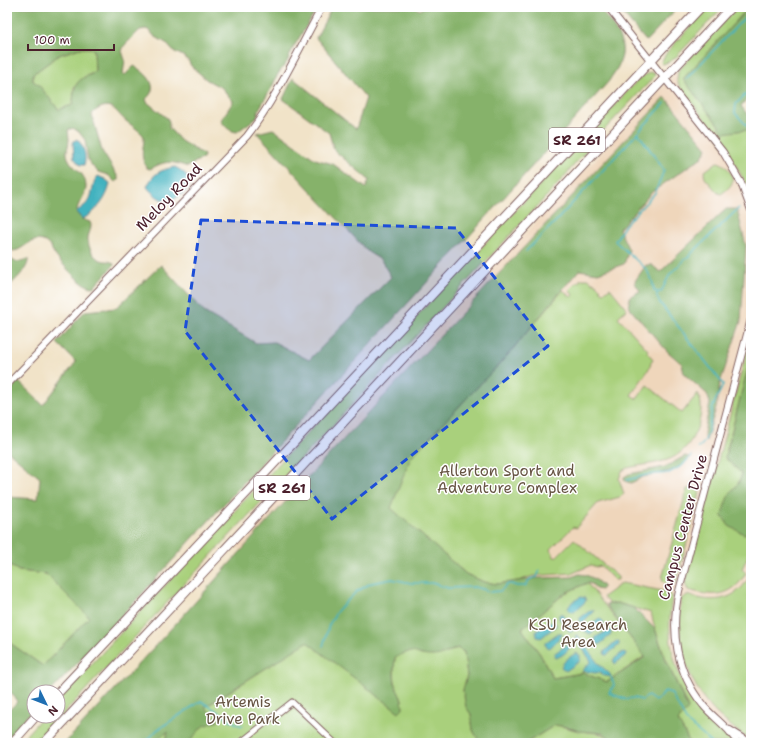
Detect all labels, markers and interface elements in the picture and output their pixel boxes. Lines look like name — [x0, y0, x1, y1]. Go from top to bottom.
scale bar — [28, 26, 114, 52]
text: 100 m — [34, 32, 70, 48]
road number: SR 261 — [549, 128, 605, 152]
street label: Meloy Road — [131, 158, 207, 235]
street label: Campus Center Drive — [654, 452, 712, 602]
park label: Allerton Sport and Adventure Complex — [437, 461, 577, 498]
road number: SR 261 — [254, 476, 310, 500]
park label: KSU Research Area — [529, 615, 627, 652]
north arrow — [26, 684, 66, 724]
park label: Artemis Drive Park — [206, 692, 280, 729]
text: N — [44, 702, 61, 719]

